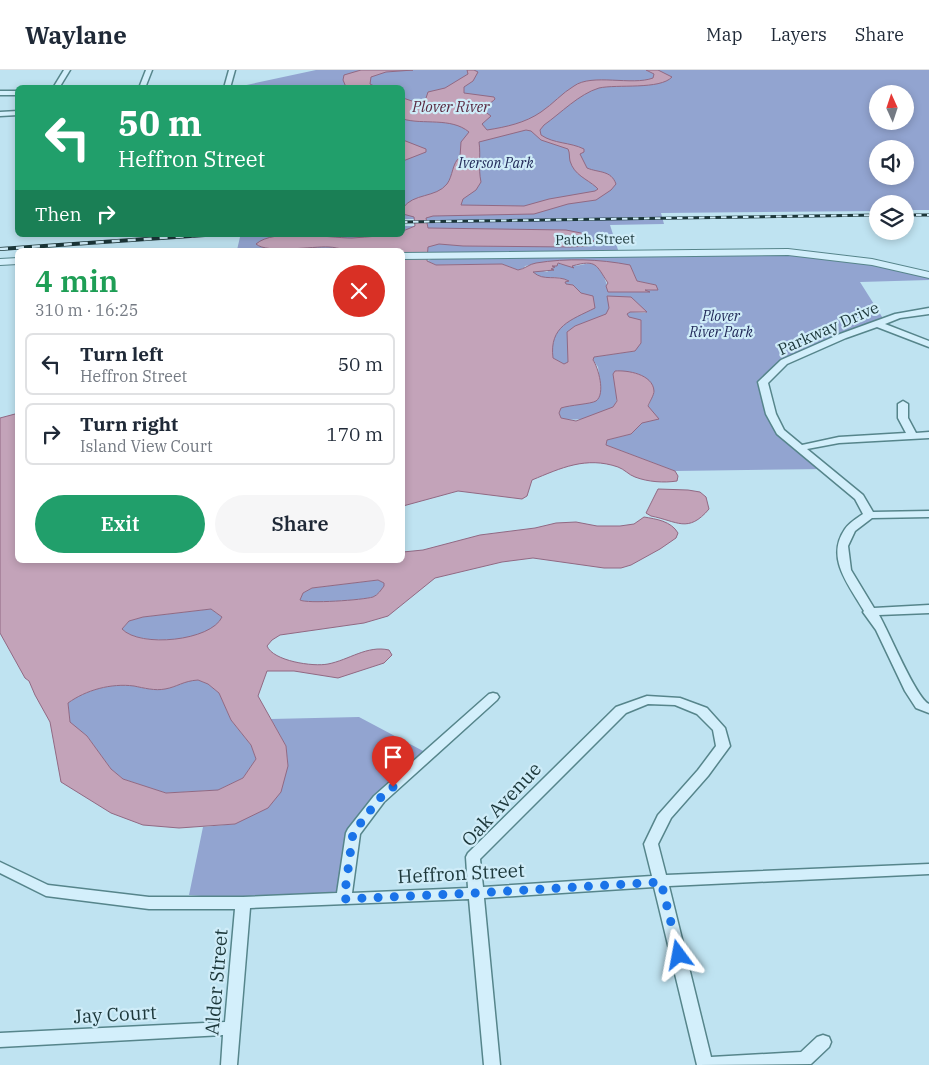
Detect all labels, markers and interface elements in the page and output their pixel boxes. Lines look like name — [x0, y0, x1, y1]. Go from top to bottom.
text: Waylane — [25, 19, 127, 51]
text: Map — [706, 23, 743, 46]
text: Layers — [771, 23, 827, 46]
text: Share — [855, 23, 904, 46]
north arrow — [869, 85, 914, 130]
map controls — [869, 85, 914, 240]
water label: Plover River — [411, 97, 490, 116]
text: 50 m — [118, 100, 202, 146]
icon: left — [35, 105, 100, 170]
button: sound — [869, 140, 914, 185]
text: Heffron Street — [118, 144, 265, 173]
park label: Iverson Park — [457, 154, 534, 172]
button: layers — [869, 195, 914, 240]
icon: right — [92, 200, 120, 228]
text: Then — [35, 202, 82, 226]
street label: Patch Street — [555, 229, 635, 249]
text: 4 min — [35, 261, 118, 300]
button: close — [333, 265, 385, 317]
street label: Parkway Drive — [774, 297, 882, 359]
text: 310 m · 16:25 — [35, 300, 138, 320]
park label: Plover River Park — [688, 307, 753, 341]
text: Turn left — [80, 342, 163, 366]
icon: left — [37, 350, 65, 378]
text: 50 m — [338, 352, 383, 376]
text: Heffron Street — [80, 366, 187, 386]
text: Turn right — [80, 412, 178, 436]
icon: right — [37, 420, 65, 448]
text: 170 m — [326, 422, 383, 446]
text: Island View Court — [80, 436, 213, 456]
button: Exit — [35, 495, 205, 553]
button: Share — [215, 495, 385, 553]
pin — [372, 736, 414, 787]
icon: arrive — [379, 743, 407, 771]
street label: Oak Avenue — [456, 757, 546, 851]
street label: Heffron Street — [397, 858, 525, 888]
street label: Alder Street — [199, 928, 233, 1036]
position arrow — [652, 928, 704, 980]
street label: Jay Court — [73, 1000, 157, 1028]

